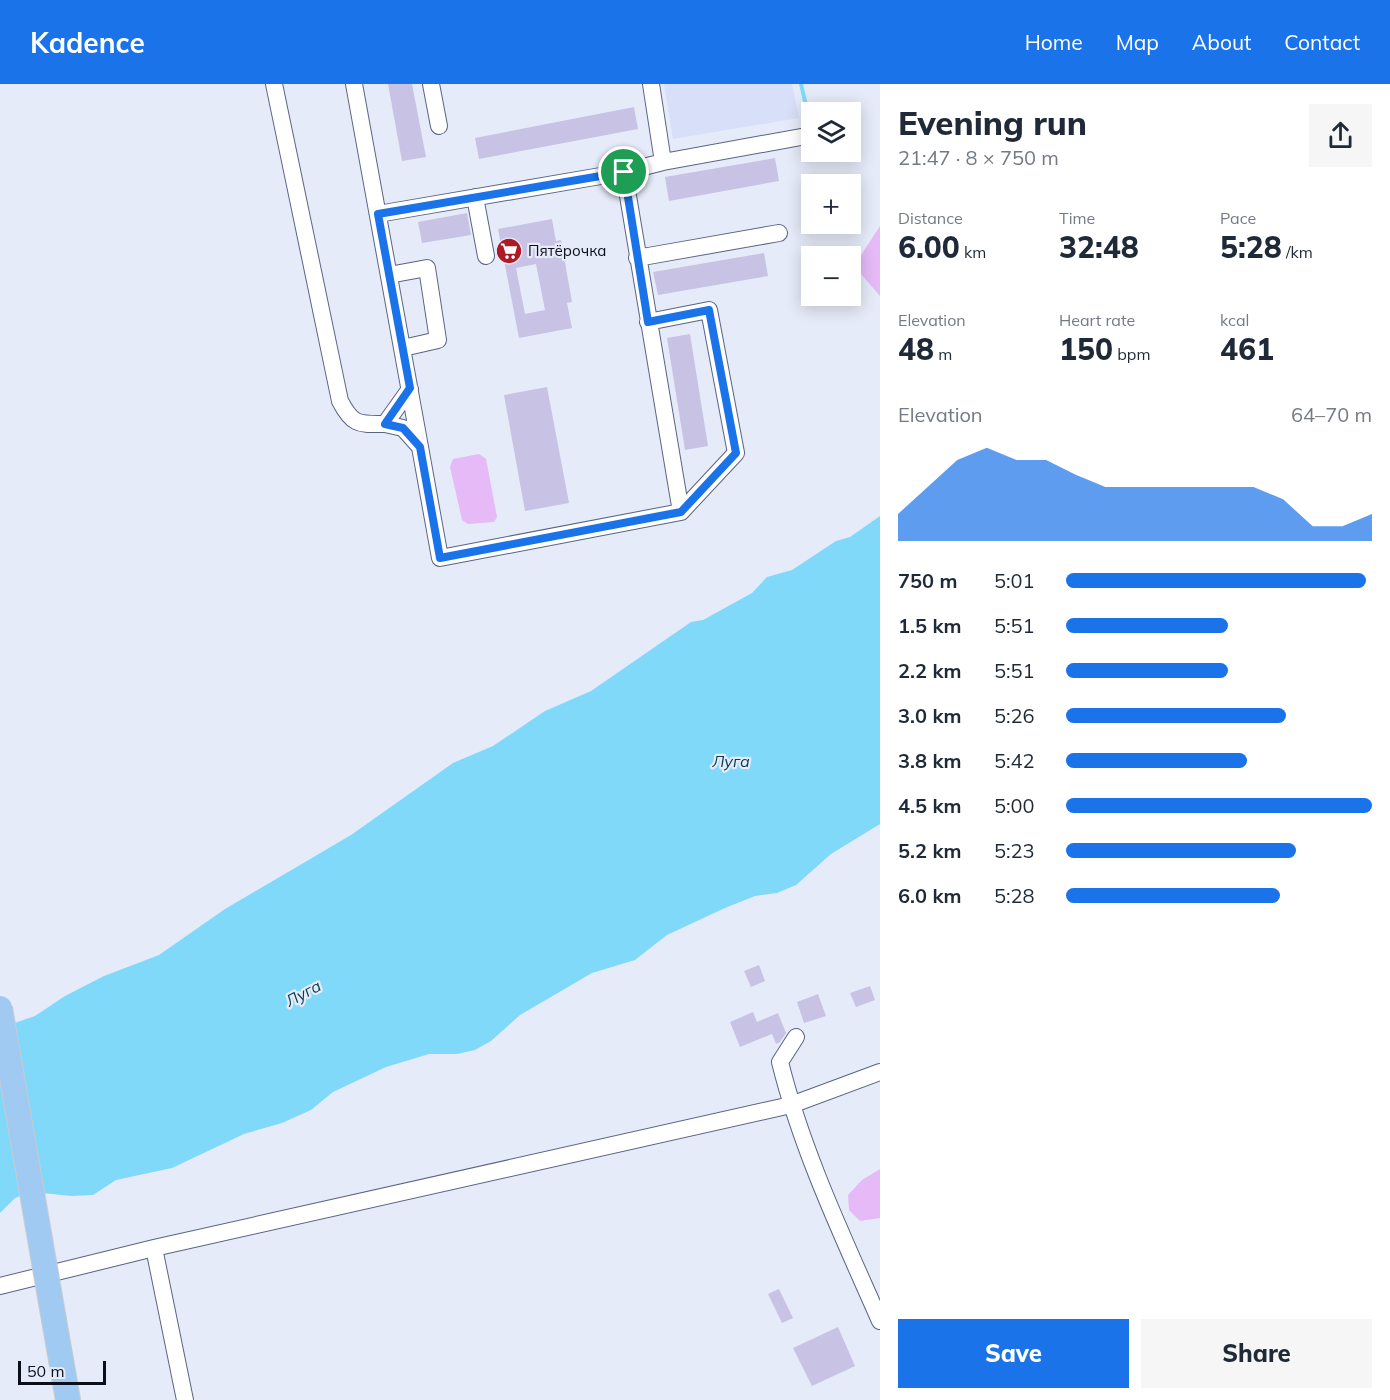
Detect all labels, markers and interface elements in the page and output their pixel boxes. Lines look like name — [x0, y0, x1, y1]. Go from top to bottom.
text: Kadence — [30, 25, 145, 60]
text: Home — [1025, 29, 1083, 55]
text: Map — [1116, 29, 1159, 55]
text: About — [1192, 29, 1251, 55]
text: Contact — [1284, 29, 1360, 55]
map controls — [801, 102, 861, 306]
button: layers — [801, 102, 861, 162]
text: Evening run — [898, 102, 1087, 143]
button: share — [1309, 104, 1372, 167]
text: 21:47 · 8 × 750 m — [898, 145, 1059, 170]
pin — [598, 146, 649, 197]
icon: arrive — [607, 155, 640, 188]
button: + — [801, 174, 861, 234]
text: Distance — [898, 208, 963, 228]
text: Time — [1059, 208, 1095, 228]
text: Pace — [1220, 208, 1256, 228]
text: 6.00 — [898, 228, 960, 266]
text: 32:48 — [1059, 228, 1139, 266]
text: 5:28 — [1220, 228, 1282, 266]
supermarket icon: Пятёрочка — [494, 236, 524, 266]
place label: Пятёрочка — [528, 241, 606, 260]
text: km — [960, 242, 986, 262]
text: /km — [1282, 242, 1313, 262]
button: − — [801, 246, 861, 306]
text: Elevation — [898, 310, 966, 330]
text: Heart rate — [1059, 310, 1135, 330]
text: kcal — [1220, 310, 1249, 330]
text: 48 — [898, 330, 934, 368]
text: 150 — [1059, 330, 1113, 368]
text: 461 — [1220, 330, 1274, 368]
text: m — [934, 344, 952, 364]
text: bpm — [1113, 344, 1150, 364]
text: Elevation — [898, 402, 983, 427]
text: 64–70 m — [1291, 402, 1372, 427]
text: 750 m — [898, 568, 957, 593]
text: 5:01 — [994, 568, 1035, 593]
text: 1.5 km — [898, 613, 961, 638]
text: 5:51 — [994, 613, 1035, 638]
text: 2.2 km — [898, 658, 961, 683]
text: 5:51 — [994, 658, 1035, 683]
text: 3.0 km — [898, 703, 961, 728]
text: 5:26 — [994, 703, 1035, 728]
text: 3.8 km — [898, 748, 961, 773]
text: 5:42 — [994, 748, 1035, 773]
water label: Луга — [711, 751, 750, 771]
text: 4.5 km — [898, 793, 961, 818]
text: 5:00 — [994, 793, 1035, 818]
text: 5.2 km — [898, 838, 961, 863]
text: 5:23 — [994, 838, 1035, 863]
text: 6.0 km — [898, 883, 961, 908]
text: 5:28 — [994, 883, 1035, 908]
water label: Луга — [281, 975, 325, 1011]
button: Save — [898, 1319, 1129, 1388]
button: Share — [1141, 1319, 1372, 1388]
scale bar — [18, 1358, 106, 1386]
text: 50 m — [27, 1361, 64, 1381]

